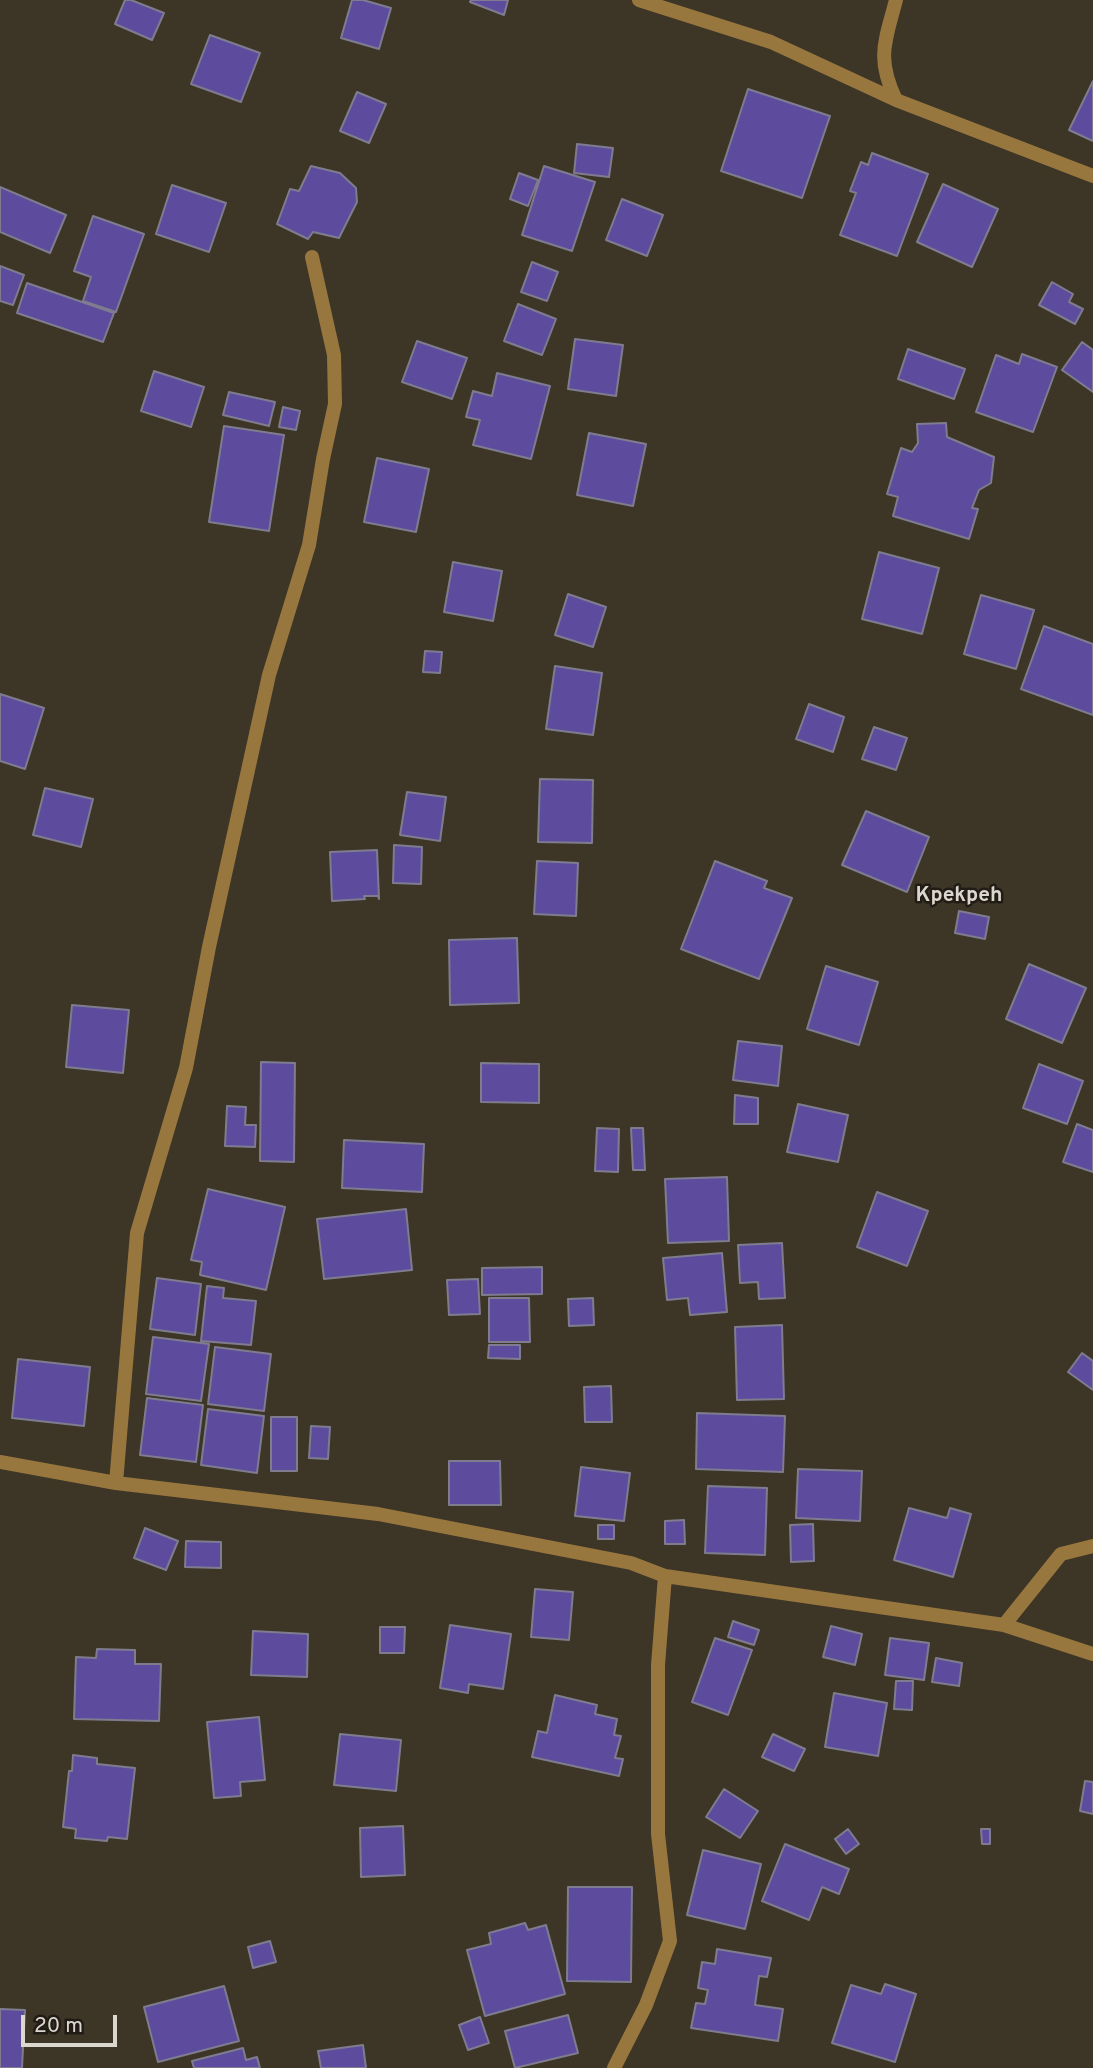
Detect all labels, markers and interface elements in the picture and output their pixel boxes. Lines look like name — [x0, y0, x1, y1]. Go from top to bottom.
district label: Kpekpeh — [916, 884, 1002, 910]
scale bar — [24, 2002, 121, 2046]
text: 20 m — [34, 2013, 83, 2040]

